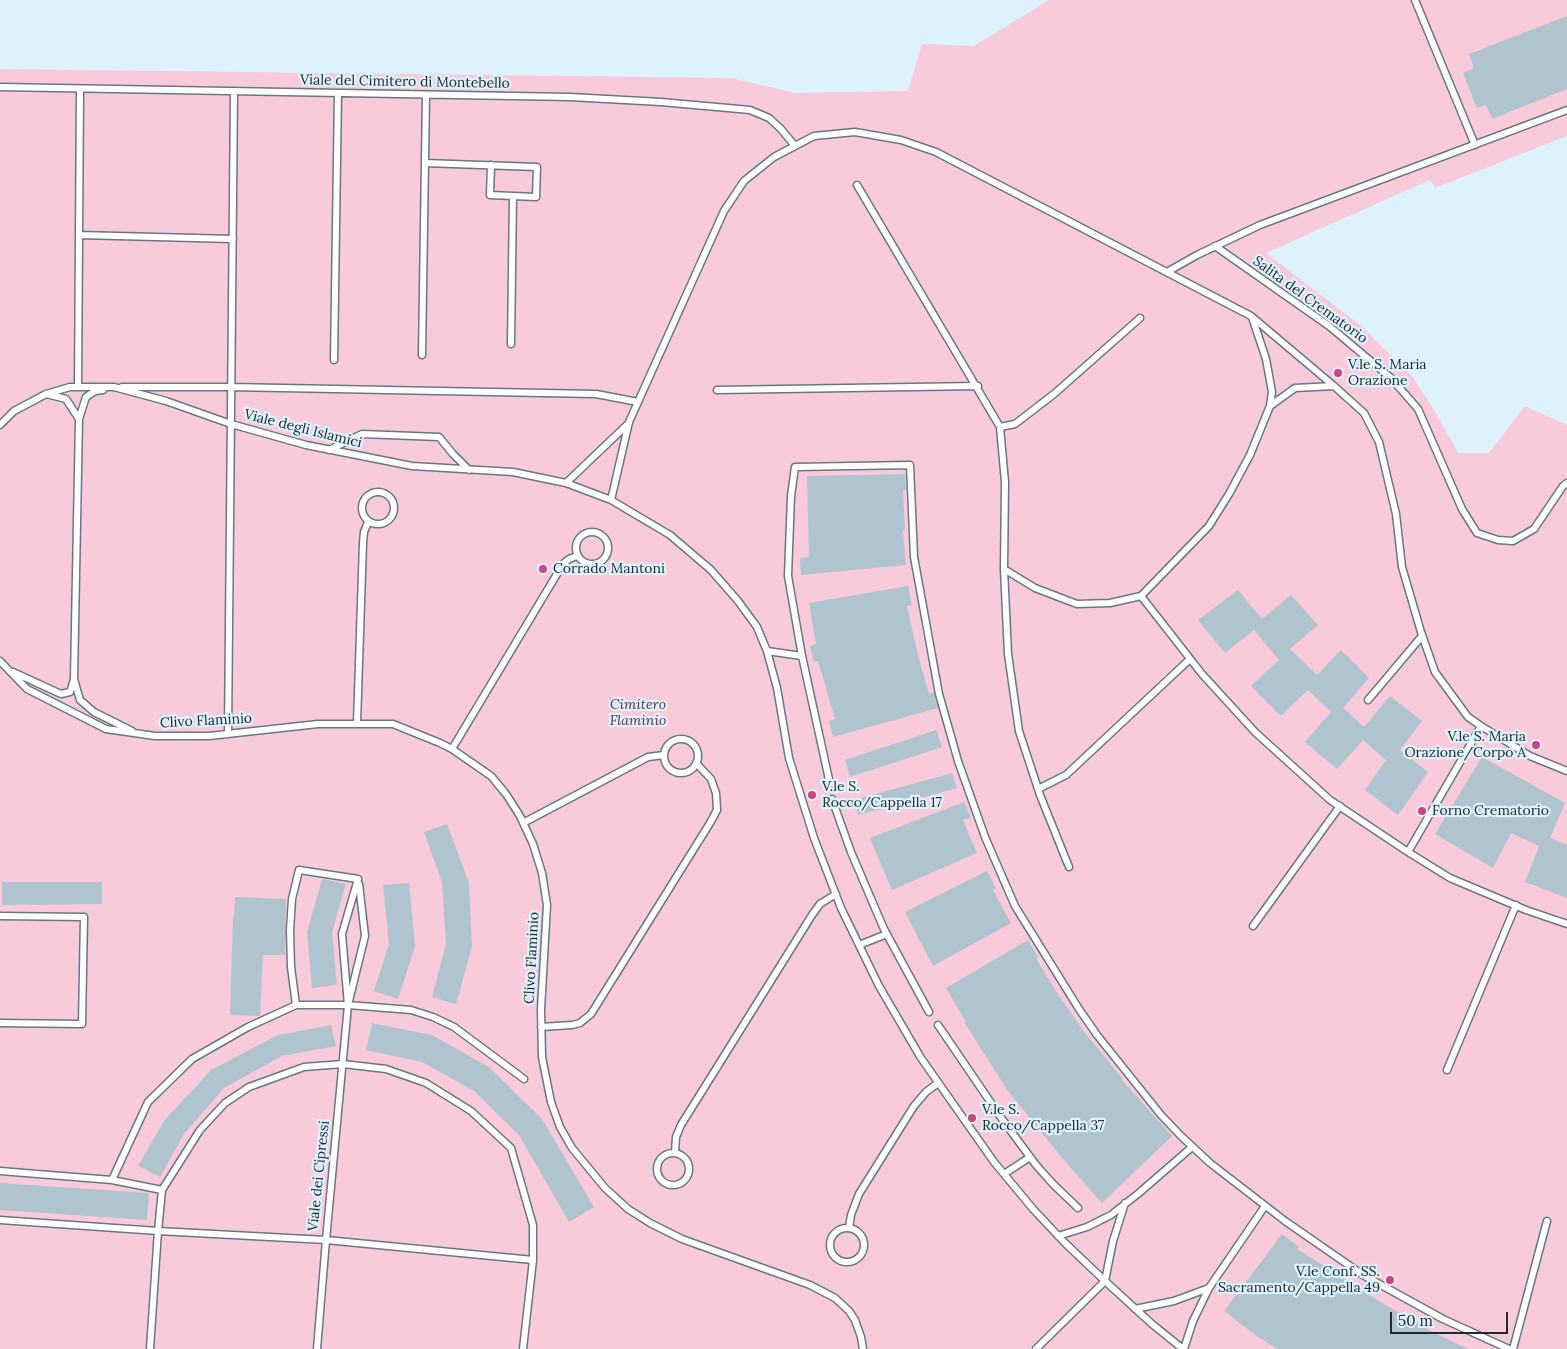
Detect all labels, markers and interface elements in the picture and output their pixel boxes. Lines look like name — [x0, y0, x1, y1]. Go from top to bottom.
street label: Viale del Cimitero di Montebello — [300, 72, 510, 92]
street label: Salita del Crematorio — [1249, 253, 1371, 347]
place label: V.le S. Maria Orazione — [1348, 357, 1427, 390]
marker: V.le S. Maria Orazione — [1332, 367, 1344, 379]
street label: Viale degli Islamici — [242, 406, 364, 452]
place label: Corrado Mantoni — [553, 561, 665, 577]
marker: Corrado Mantoni — [537, 563, 549, 575]
park label: Cimitero Flaminio — [610, 697, 666, 730]
street label: Clivo Flaminio — [160, 710, 252, 732]
place label: V.le S. Maria Orazione/Corpo A — [1404, 729, 1526, 762]
marker: V.le S. Maria Orazione/Corpo A — [1530, 739, 1542, 751]
place label: V.le S. Rocco/Cappella 17 — [822, 779, 942, 812]
marker: V.le S. Rocco/Cappella 17 — [806, 789, 818, 801]
place label: Forno Crematorio — [1432, 803, 1549, 819]
marker: Forno Crematorio — [1416, 805, 1428, 817]
street label: Clivo Flaminio — [521, 912, 543, 1004]
place label: V.le S. Rocco/Cappella 37 — [982, 1102, 1104, 1134]
marker: V.le S. Rocco/Cappella 37 — [966, 1112, 978, 1124]
street label: Viale dei Cipressi — [305, 1120, 333, 1232]
place label: V.le Conf. SS. Sacramento/Cappella 49 — [1218, 1264, 1380, 1296]
marker: V.le Conf. SS. Sacramento/Cappella 49 — [1384, 1274, 1396, 1286]
scale bar — [1392, 1302, 1510, 1334]
text: 50 m — [1398, 1311, 1433, 1330]

